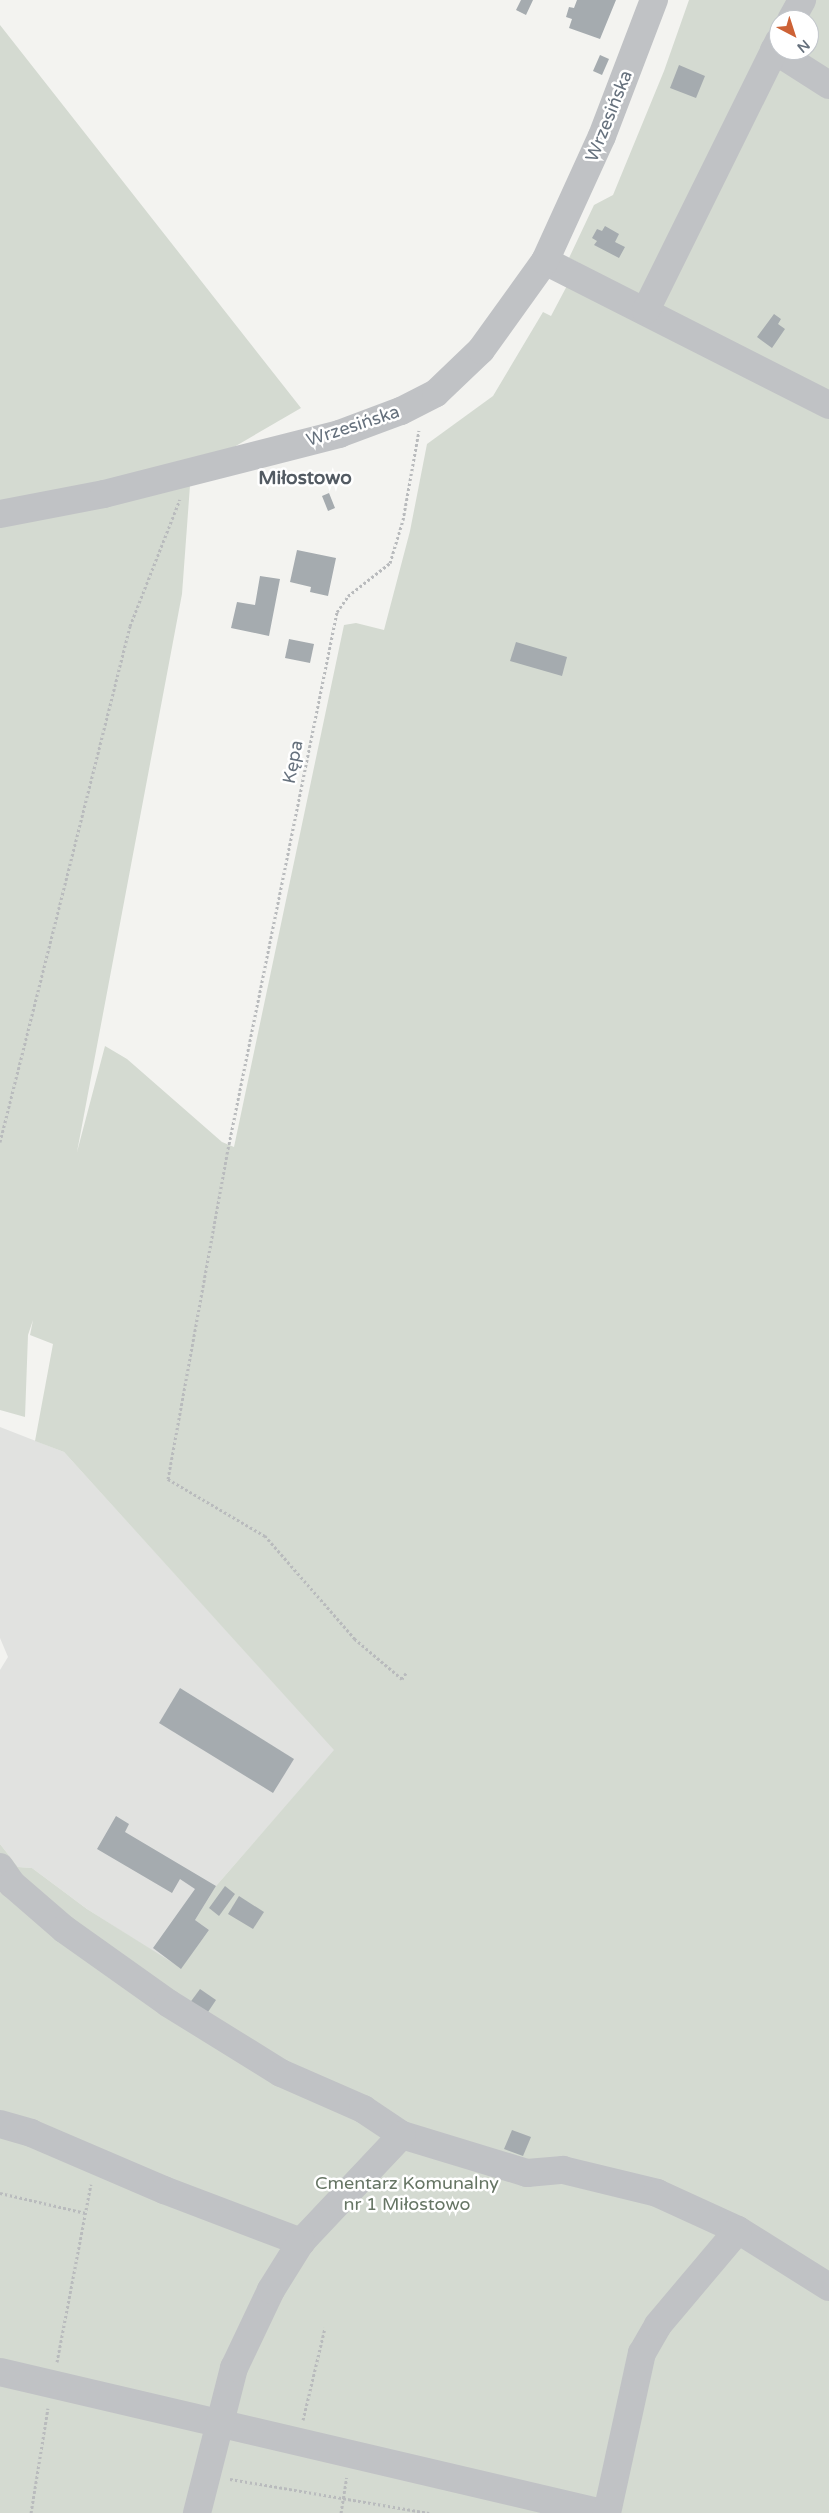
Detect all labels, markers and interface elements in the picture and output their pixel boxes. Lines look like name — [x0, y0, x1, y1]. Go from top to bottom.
north arrow — [769, 10, 819, 60]
text: N — [794, 36, 813, 56]
street label: Wrzesińska — [581, 67, 637, 165]
street label: Wrzesińska — [304, 401, 402, 451]
district label: Miłostowo — [258, 468, 352, 490]
street label: Kępa — [278, 738, 308, 786]
park label: Cmentarz Komunalny nr 1 Miłostowo — [315, 2173, 499, 2216]

